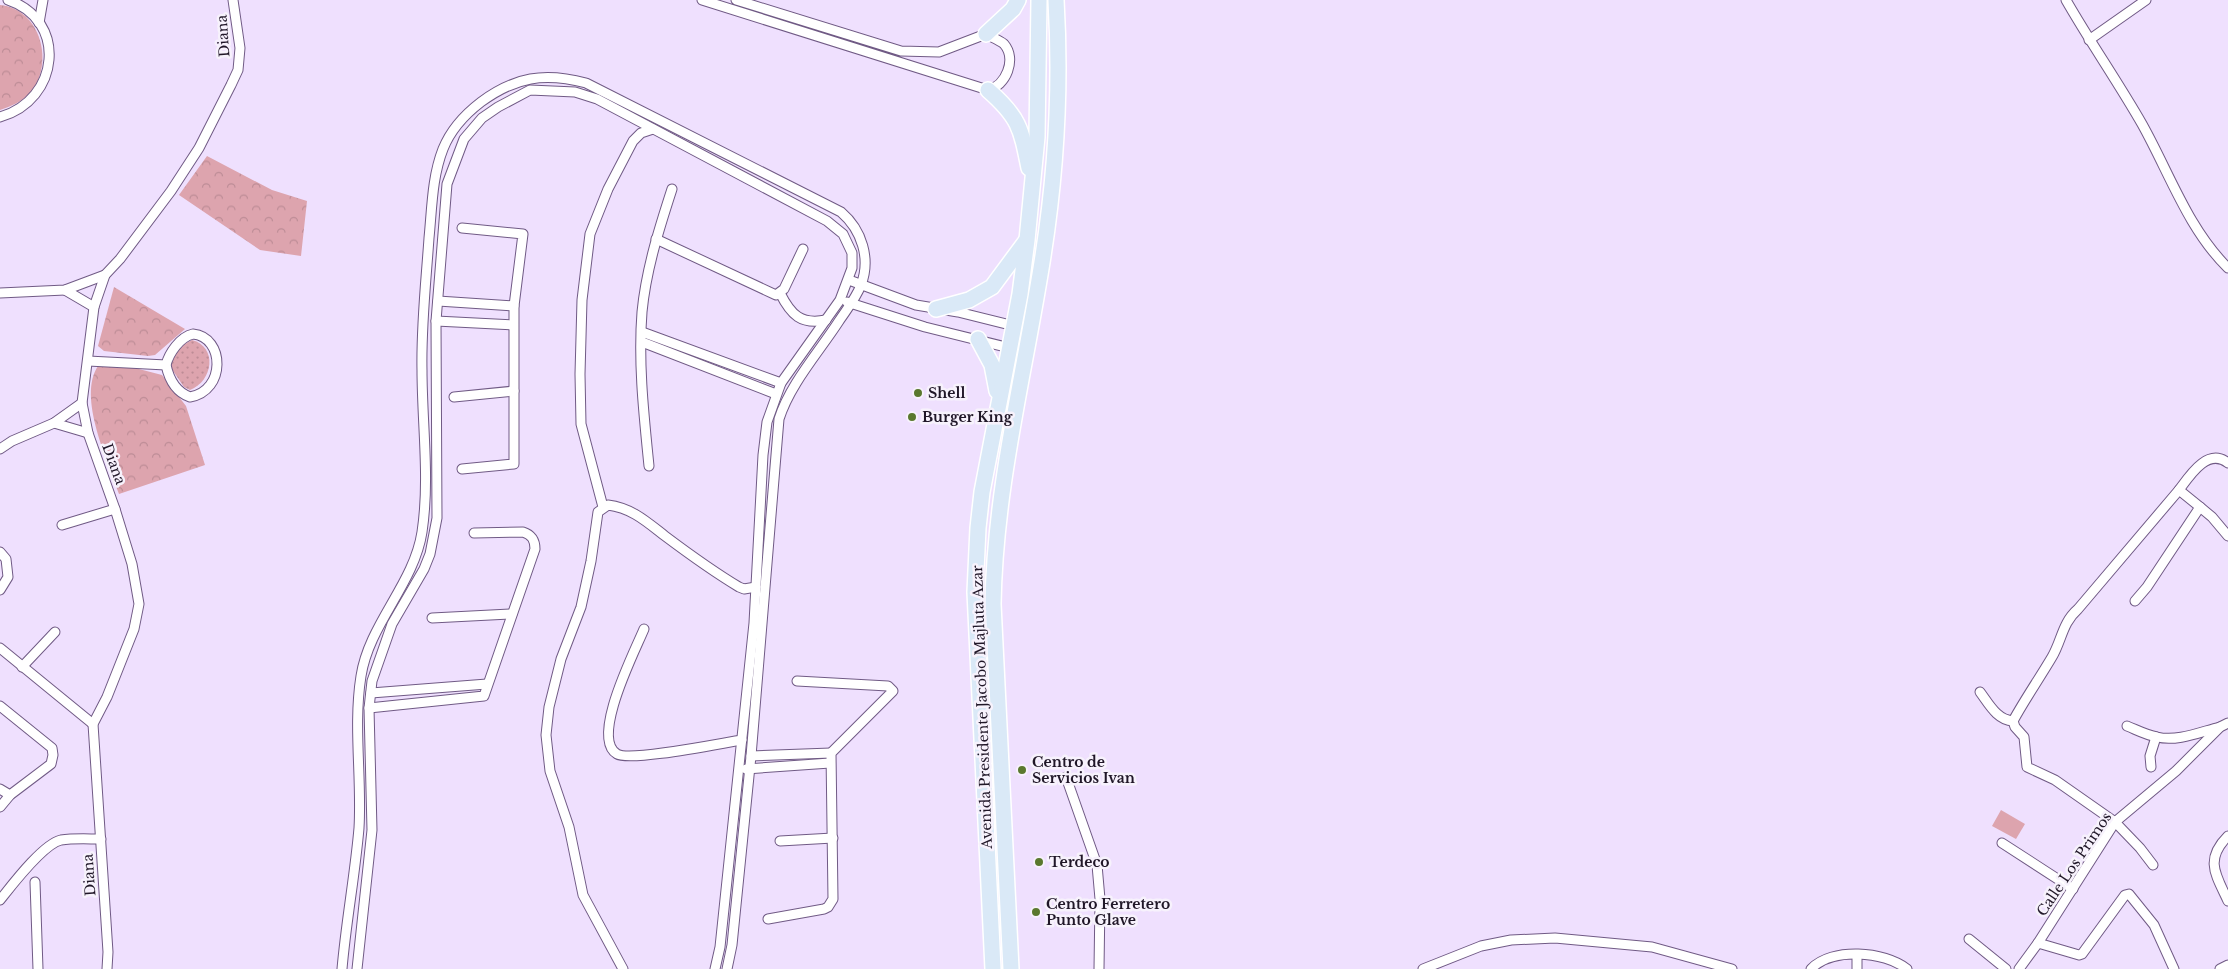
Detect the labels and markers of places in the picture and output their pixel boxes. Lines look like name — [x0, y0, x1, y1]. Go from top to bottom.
place label: Shell — [928, 384, 965, 402]
marker: Shell — [912, 387, 924, 399]
place label: Burger King — [922, 408, 1013, 426]
marker: Burger King — [906, 411, 918, 423]
place label: Centro de Servicios Ivan — [1032, 753, 1135, 787]
marker: Centro de Servicios Ivan — [1016, 764, 1028, 776]
place label: Terdeco — [1049, 853, 1110, 871]
marker: Terdeco — [1033, 856, 1045, 868]
place label: Centro Ferretero Punto Glave — [1046, 895, 1170, 929]
marker: Centro Ferretero Punto Glave — [1030, 906, 1042, 918]

